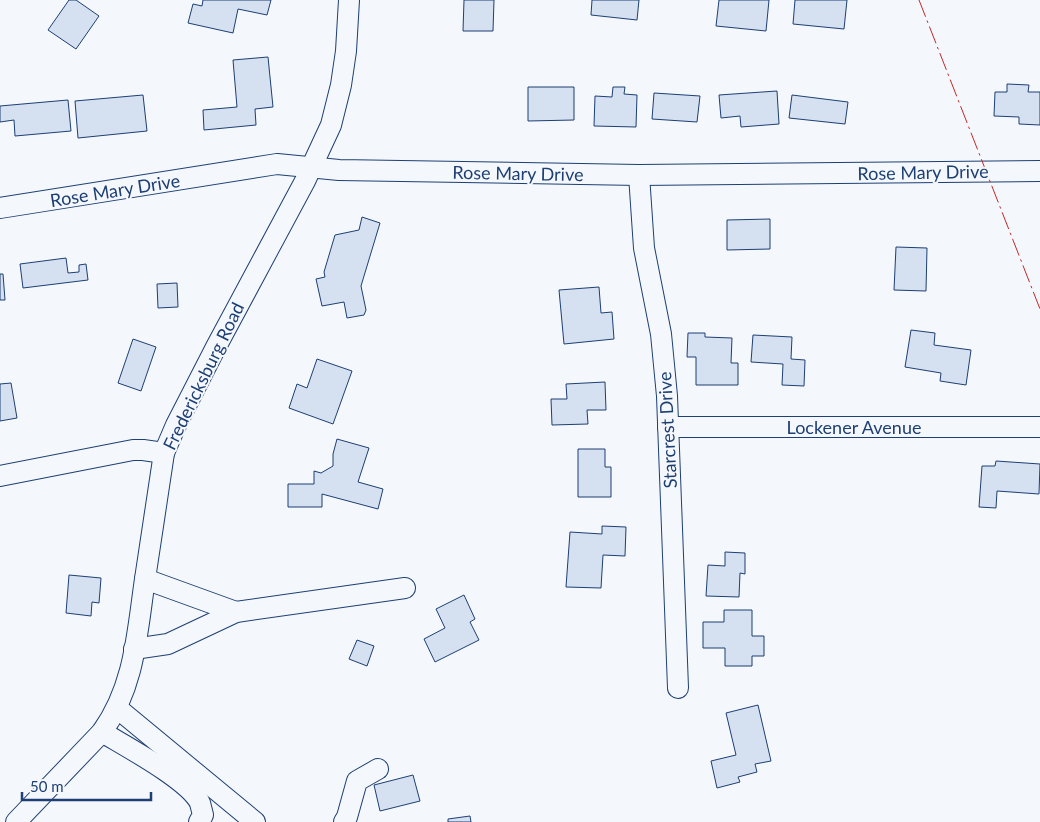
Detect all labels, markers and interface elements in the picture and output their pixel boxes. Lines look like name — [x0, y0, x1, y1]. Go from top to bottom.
street label: Rose Mary Drive — [857, 160, 989, 184]
street label: Rose Mary Drive — [452, 161, 584, 185]
street label: Rose Mary Drive — [49, 169, 181, 211]
street label: Fredericksburg Road — [158, 299, 248, 453]
street label: Starcrest Drive — [653, 371, 681, 489]
street label: Lockener Avenue — [787, 416, 921, 438]
scale bar — [22, 770, 151, 802]
text: 50 m — [30, 777, 64, 795]

